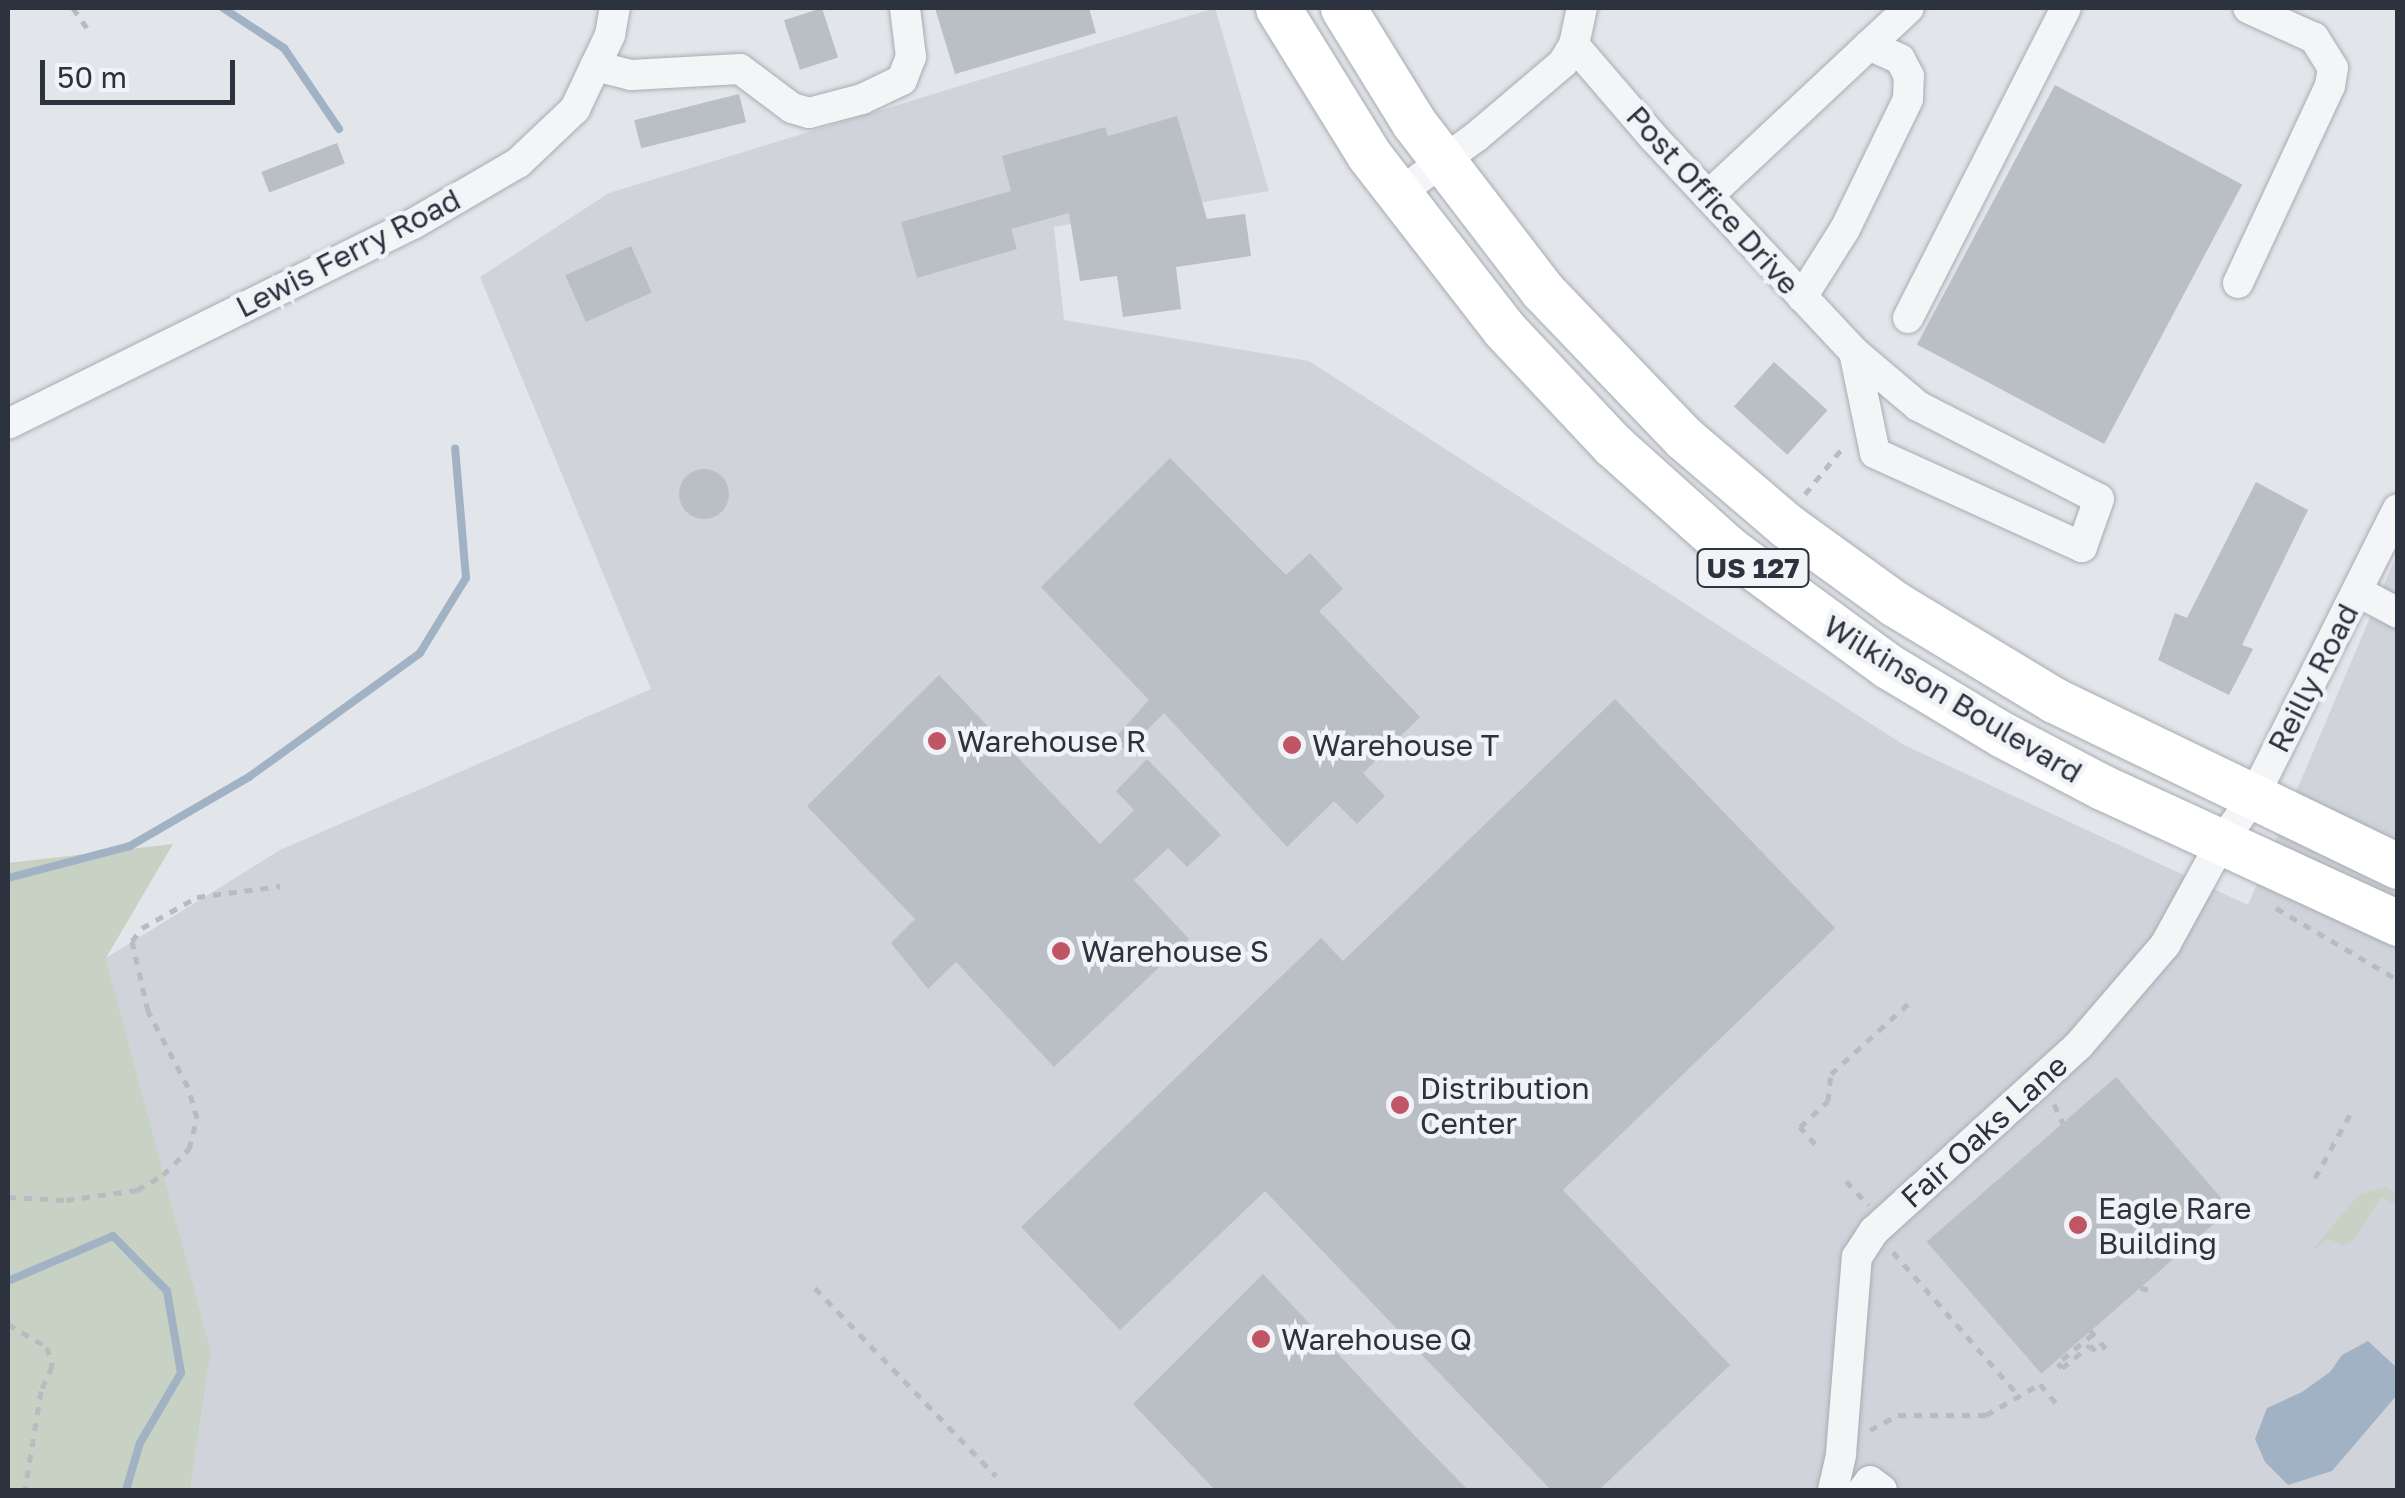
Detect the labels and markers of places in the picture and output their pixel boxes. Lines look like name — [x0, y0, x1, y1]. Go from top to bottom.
place label: Warehouse R — [957, 723, 1146, 759]
place label: Warehouse T — [1312, 727, 1499, 763]
marker: Warehouse R — [926, 730, 948, 752]
marker: Warehouse T — [1281, 734, 1303, 756]
place label: Warehouse S — [1081, 933, 1269, 969]
marker: Warehouse S — [1050, 940, 1072, 962]
place label: Distribution Center — [1420, 1070, 1590, 1140]
marker: Distribution Center — [1389, 1094, 1411, 1116]
place label: Eagle Rare Building — [2098, 1190, 2251, 1260]
marker: Eagle Rare Building — [2067, 1214, 2089, 1236]
place label: Warehouse Q — [1281, 1321, 1472, 1357]
marker: Warehouse Q — [1250, 1328, 1272, 1350]

